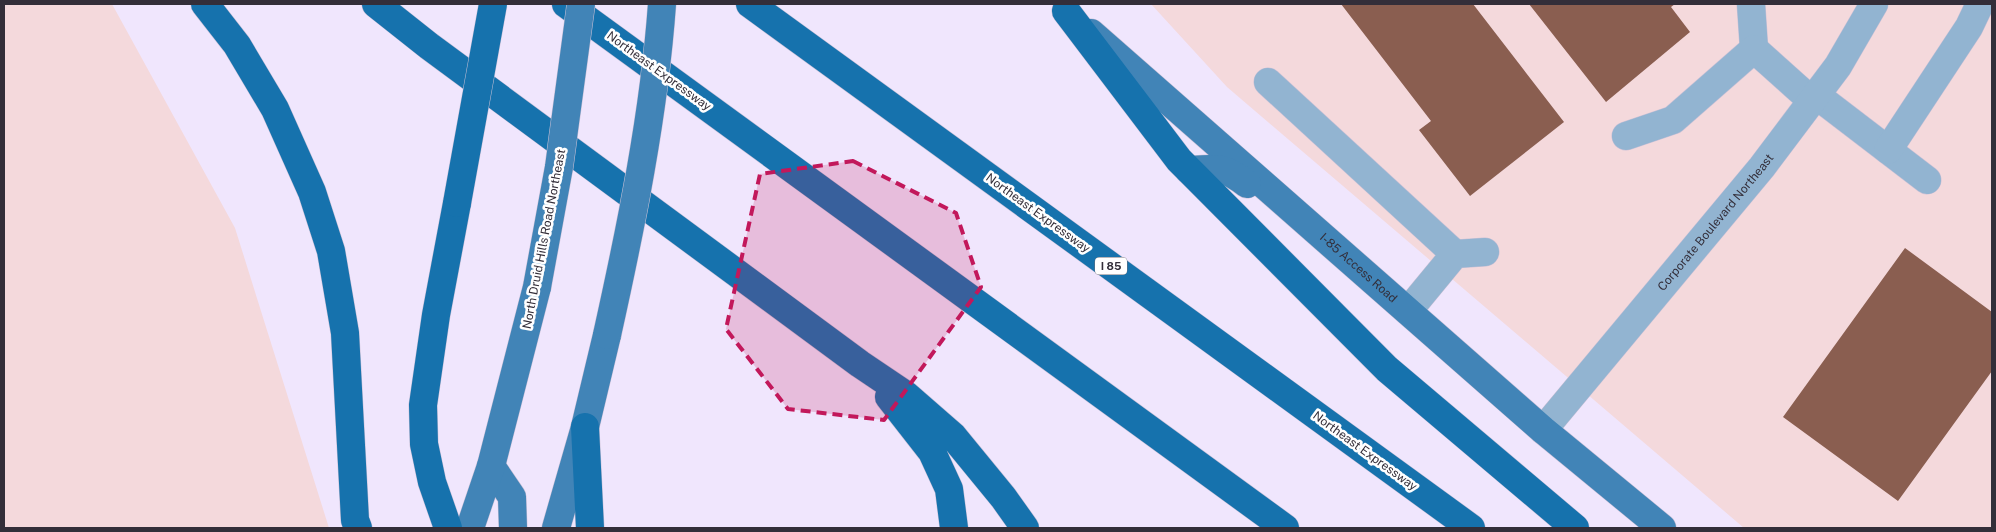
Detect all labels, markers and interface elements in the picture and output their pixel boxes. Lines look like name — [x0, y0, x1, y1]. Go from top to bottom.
street label: Northeast Expressway — [604, 28, 714, 114]
street label: North Druid Hills Road Northeast — [520, 147, 568, 330]
street label: Corporate Boulevard Northeast — [1655, 151, 1777, 294]
street label: Northeast Expressway — [983, 170, 1093, 256]
street label: I-85 Access Road — [1317, 230, 1400, 305]
road number: I 85 — [1095, 258, 1127, 274]
street label: Northeast Expressway — [1310, 408, 1420, 494]

